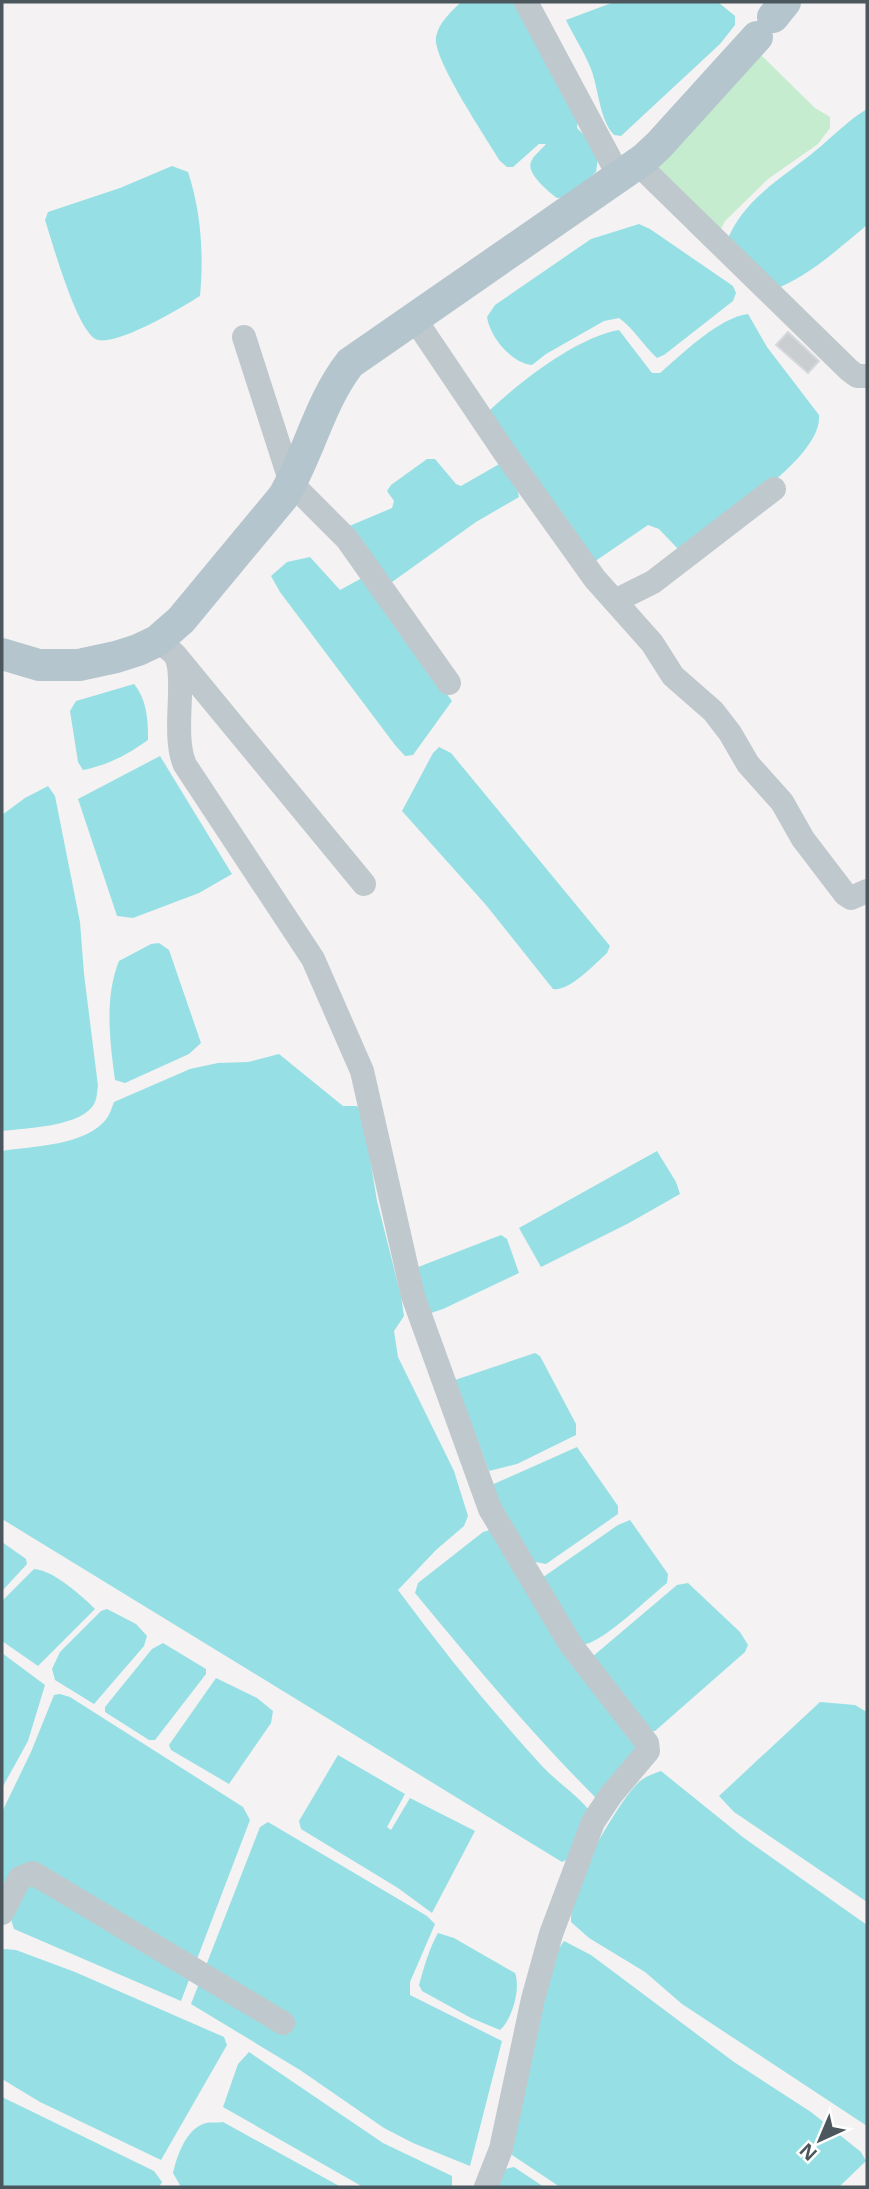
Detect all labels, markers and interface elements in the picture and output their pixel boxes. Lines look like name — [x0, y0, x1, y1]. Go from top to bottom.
north arrow — [785, 2105, 855, 2175]
text: N — [794, 2138, 823, 2167]

